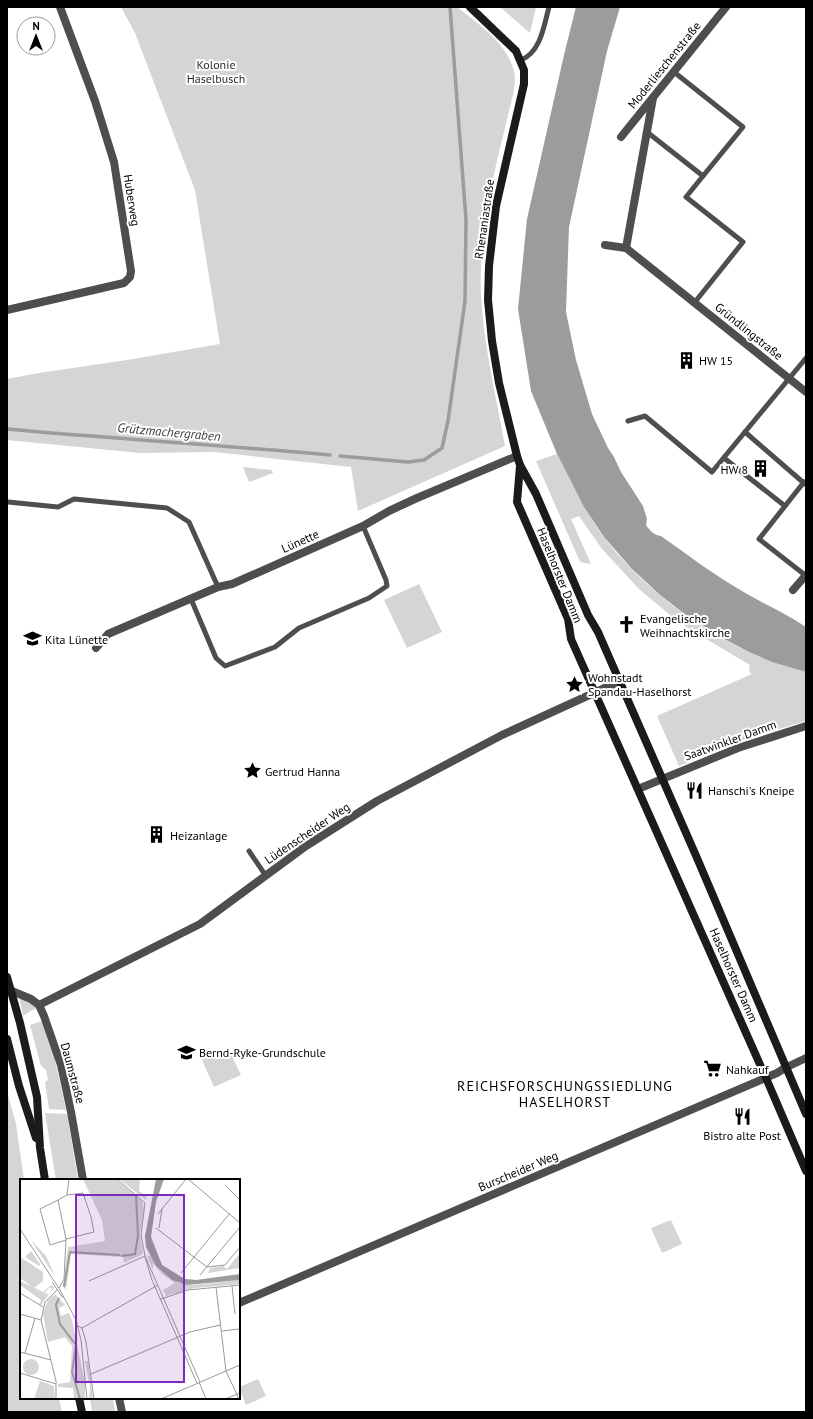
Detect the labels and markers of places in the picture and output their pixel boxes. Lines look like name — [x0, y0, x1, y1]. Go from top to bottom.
building icon: HW 15 — [676, 350, 696, 370]
place label: HW 15 — [699, 353, 733, 368]
building icon: HW 8 — [751, 459, 771, 479]
place label: HW 8 — [721, 462, 748, 477]
place label: Evangelische Weihnachtskirche — [640, 611, 730, 640]
church icon: Evangelische Weihnachtskirche — [617, 615, 637, 635]
school or university icon: Kita Lünette — [22, 629, 42, 649]
place label: Kita Lünette — [45, 632, 108, 647]
place label: Wohnstadt Spandau-Haselhorst — [588, 670, 691, 699]
place icon: Wohnstadt Spandau-Haselhorst — [565, 674, 585, 694]
place icon: Gertrud Hanna — [242, 761, 262, 781]
place label: Gertrud Hanna — [265, 764, 340, 779]
restaurant icon: Hanschi's Kneipe — [685, 780, 705, 800]
place label: Hanschi's Kneipe — [708, 783, 794, 798]
building icon: Heizanlage — [147, 825, 167, 845]
place label: Heizanlage — [170, 828, 227, 843]
school or university icon: Bernd-Ryke-Grundschule — [176, 1042, 196, 1062]
place label: Bernd-Ryke-Grundschule — [199, 1045, 326, 1060]
supermarket icon: Nahkauf — [703, 1059, 723, 1079]
place label: Nahkauf — [726, 1062, 770, 1077]
restaurant icon: Bistro alte Post — [732, 1106, 752, 1126]
place label: Bistro alte Post — [703, 1128, 781, 1143]

